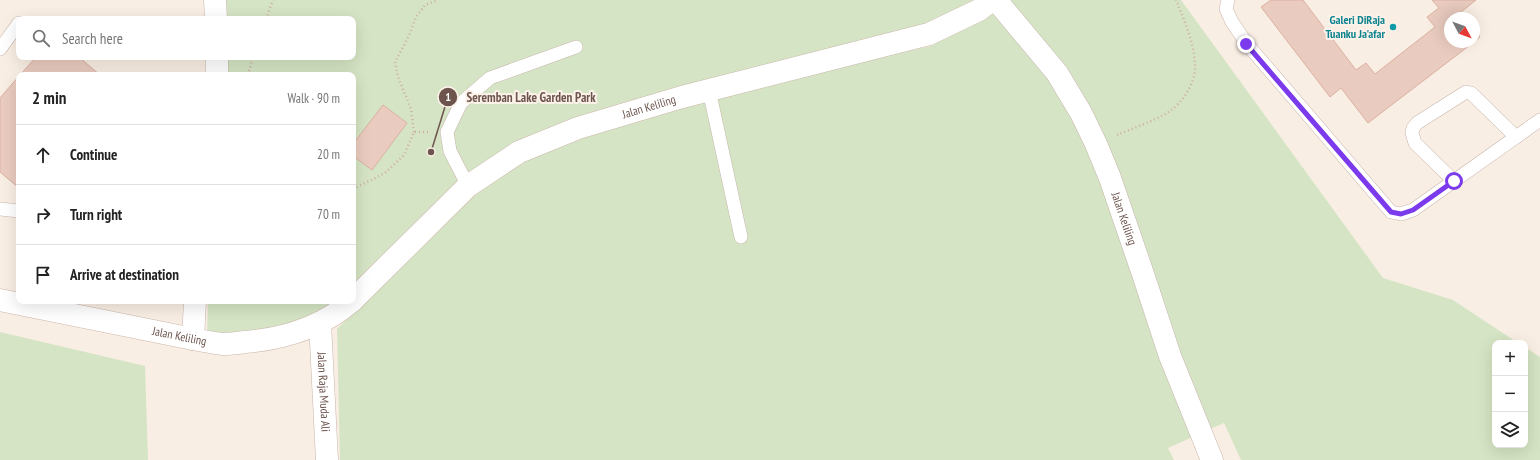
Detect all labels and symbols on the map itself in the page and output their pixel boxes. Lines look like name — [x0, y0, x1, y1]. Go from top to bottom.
place label: Galeri DiRaja Tuanku Ja'afar — [1325, 12, 1385, 41]
north arrow — [1444, 12, 1480, 48]
marker: Galeri DiRaja Tuanku Ja'afar — [1388, 22, 1398, 32]
route end — [1237, 35, 1255, 53]
callout: Seremban Lake Garden Park — [438, 84, 604, 109]
text: 1 — [445, 89, 451, 104]
text: Seremban Lake Garden Park — [466, 89, 596, 106]
street label: Jalan Keliling — [619, 91, 677, 122]
route start — [1445, 172, 1463, 190]
street label: Jalan Keliling — [1108, 189, 1140, 247]
street label: Jalan Keliling — [150, 323, 208, 348]
street label: Jalan Raja Muda Ali — [314, 351, 334, 432]

